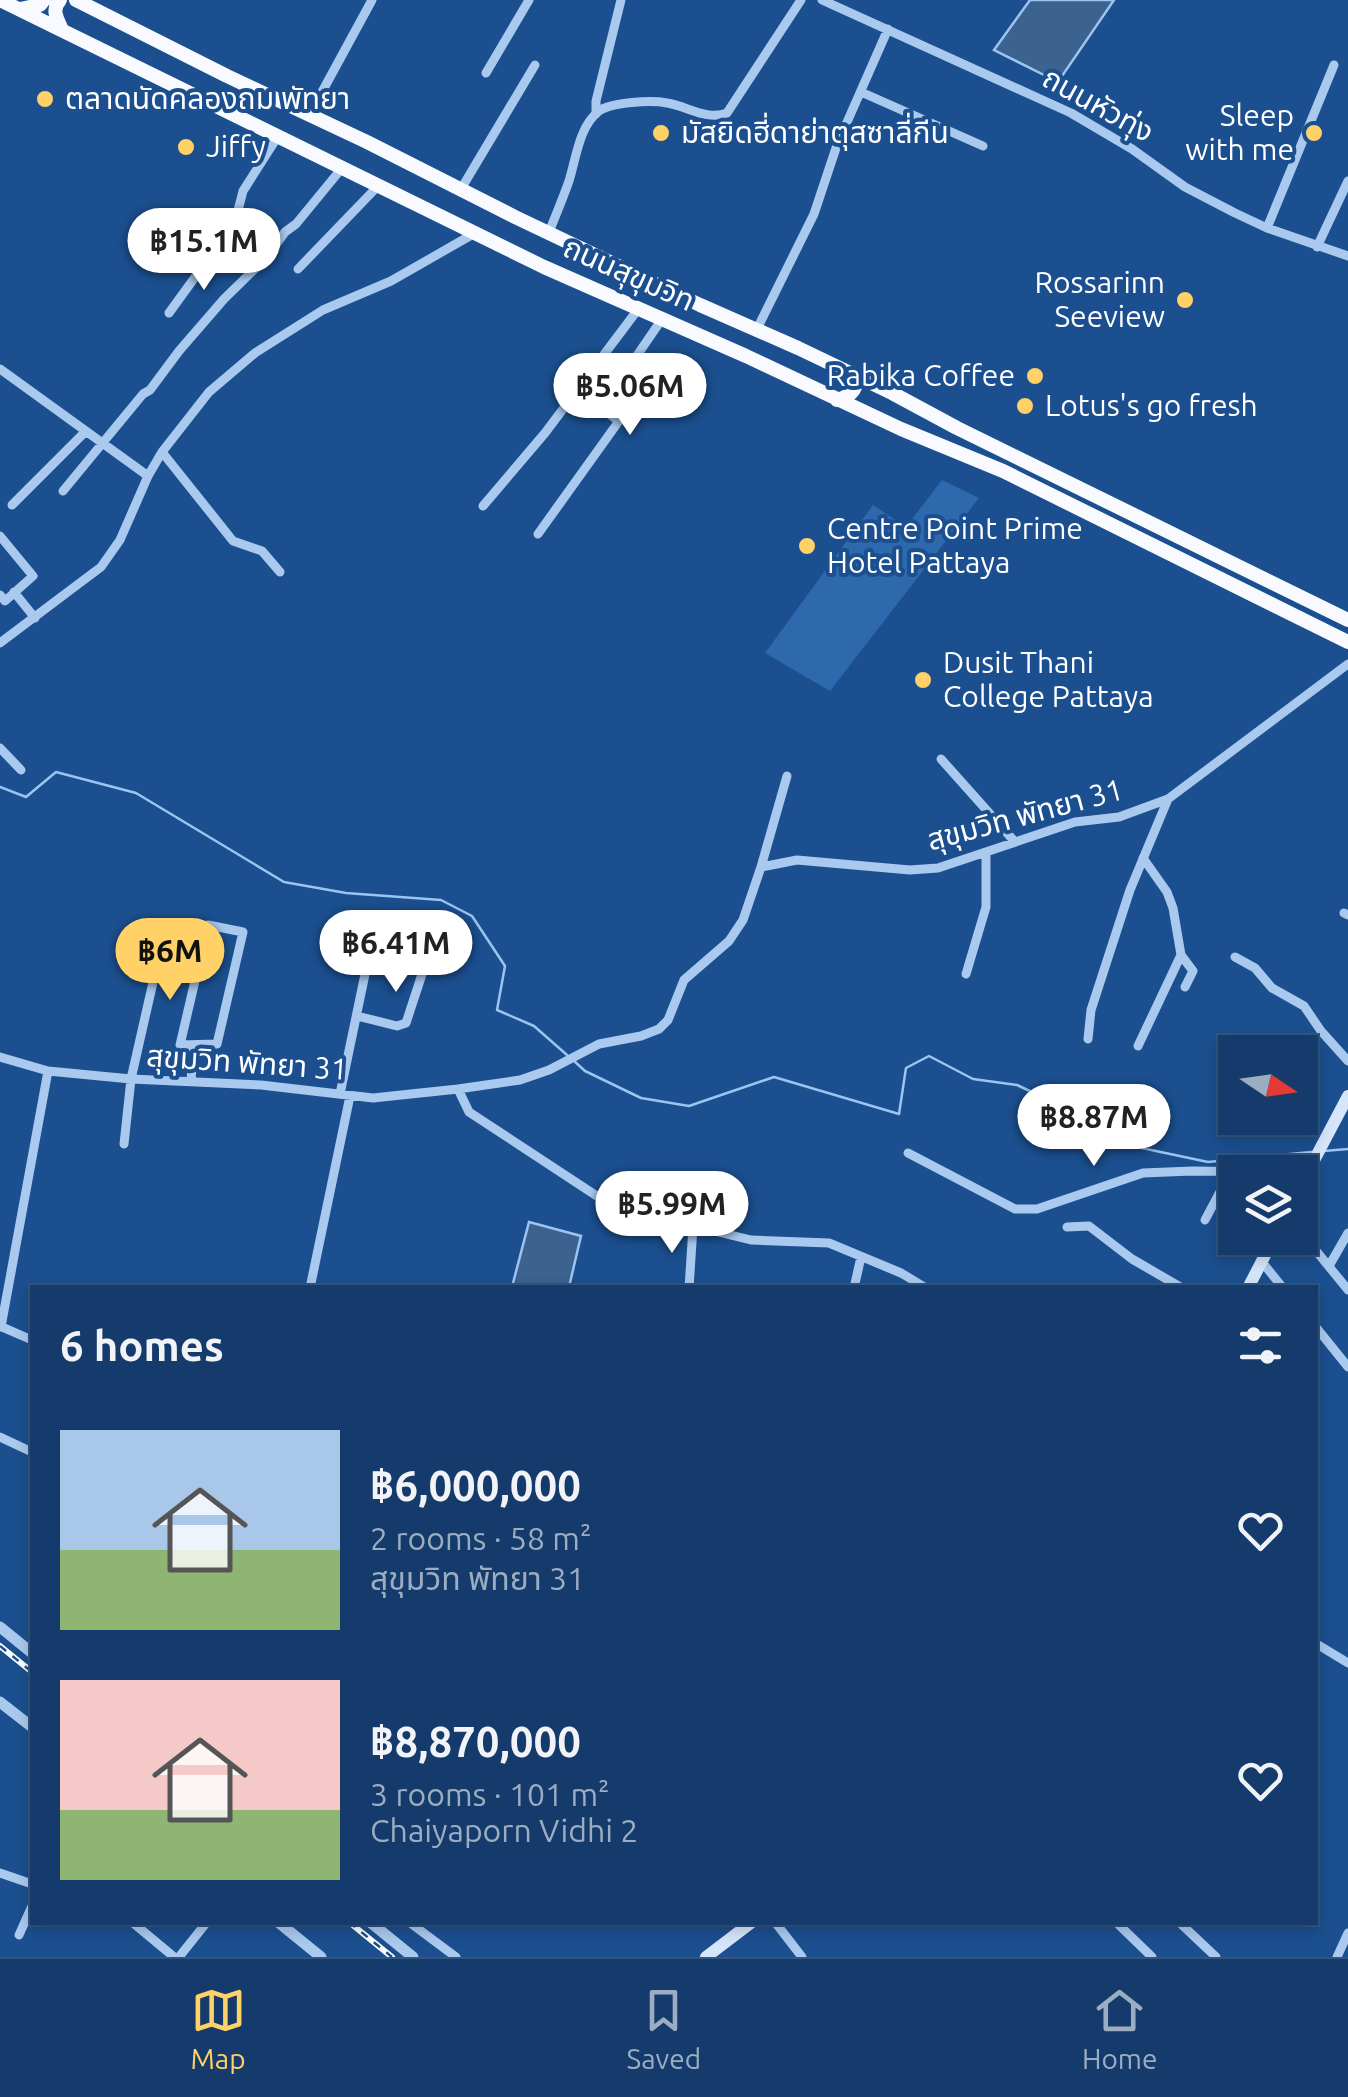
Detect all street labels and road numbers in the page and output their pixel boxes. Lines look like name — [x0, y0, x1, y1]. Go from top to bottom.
street label: ถนนหัวทุ่ง — [1036, 60, 1160, 150]
street label: ถนนสุขุมวิท — [558, 229, 700, 319]
street label: สุขุมวิท พัทยา 31 — [923, 772, 1127, 858]
street label: สุขุมวิท พัทยา 31 — [145, 1038, 349, 1088]

